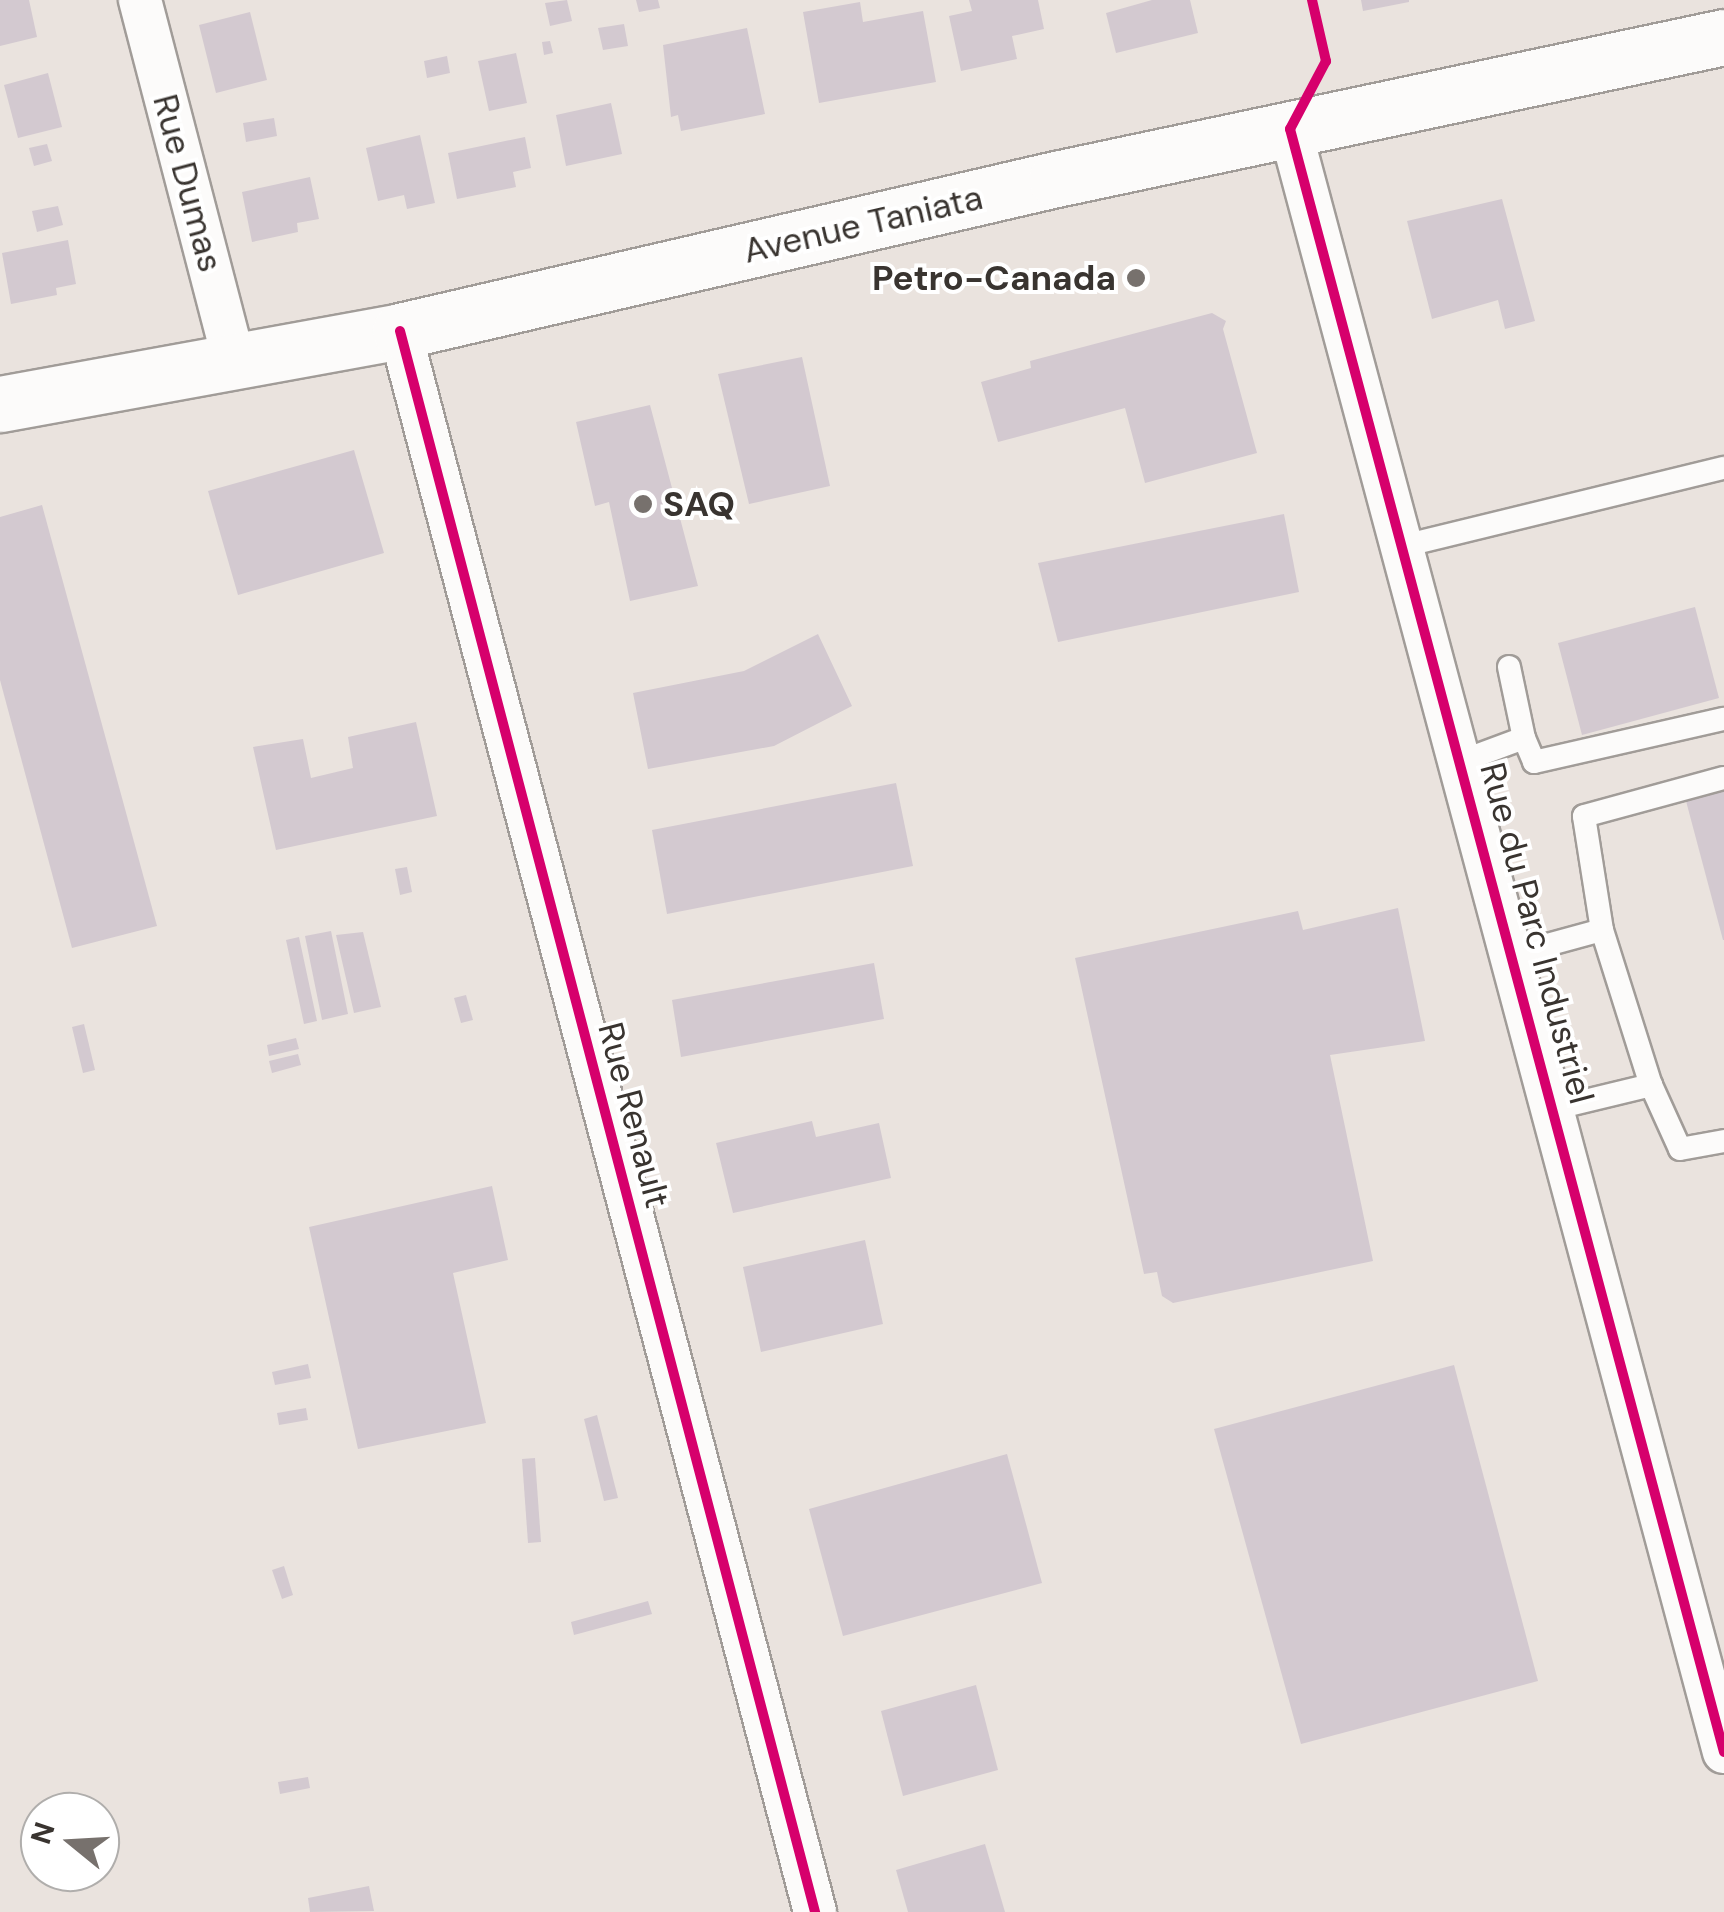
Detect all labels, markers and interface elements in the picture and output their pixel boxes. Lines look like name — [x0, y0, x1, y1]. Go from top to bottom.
street label: Rue Dumas — [144, 90, 232, 276]
street label: Avenue Taniata — [739, 176, 987, 272]
place label: Petro-Canada — [872, 257, 1116, 299]
marker: Petro-Canada — [1125, 267, 1147, 289]
place label: SAQ — [663, 483, 735, 525]
marker: SAQ — [632, 493, 654, 515]
street label: Rue du Parc Industriel — [1471, 758, 1603, 1108]
street label: Rue Renault — [589, 1018, 679, 1212]
north arrow — [20, 1792, 120, 1892]
text: N — [22, 1818, 64, 1849]

